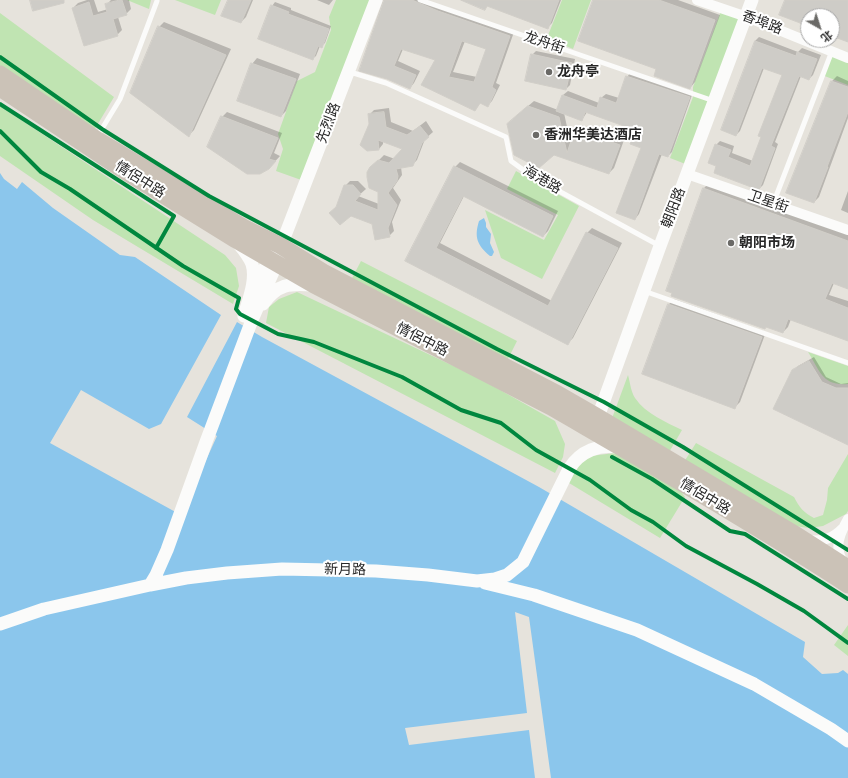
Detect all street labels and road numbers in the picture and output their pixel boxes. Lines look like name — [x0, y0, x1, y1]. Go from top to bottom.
street label: 香埠路 — [739, 8, 785, 38]
street label: 龙舟街 — [521, 28, 567, 58]
street label: 先烈路 — [314, 100, 344, 146]
street label: 情侶中路 — [112, 158, 168, 202]
street label: 海港路 — [520, 162, 564, 198]
street label: 朝阳路 — [659, 185, 689, 231]
street label: 卫星街 — [745, 187, 791, 217]
street label: 情侶中路 — [393, 320, 451, 360]
street label: 情侶中路 — [677, 475, 733, 519]
street label: 新月路 — [324, 561, 366, 579]

